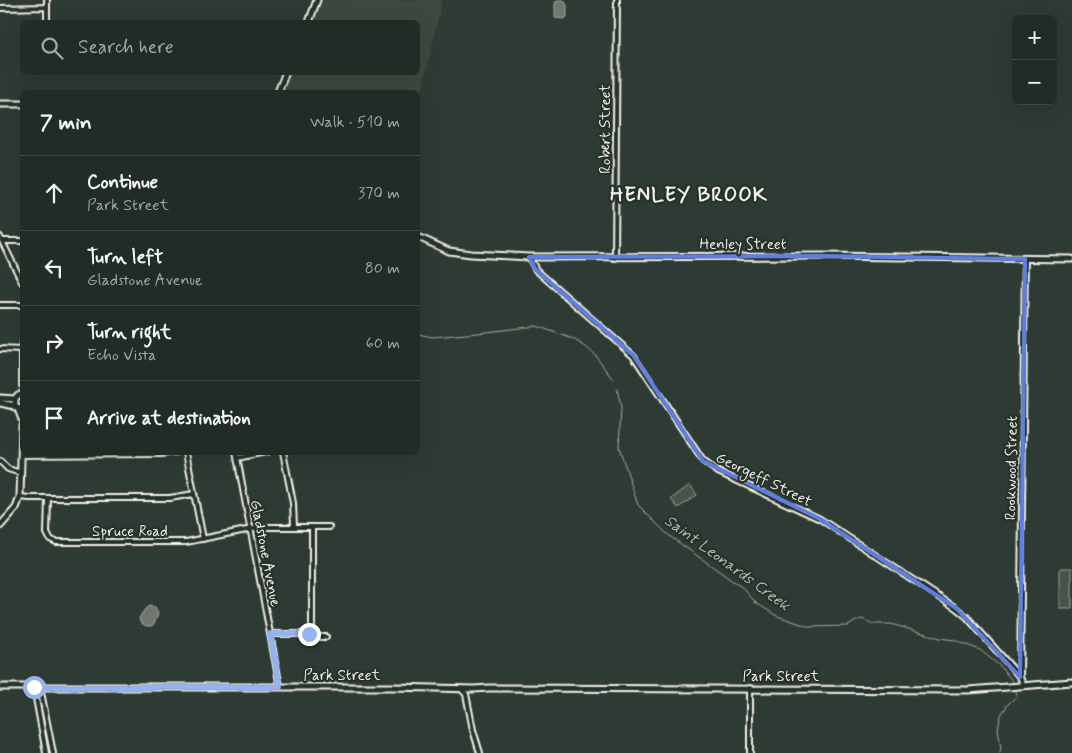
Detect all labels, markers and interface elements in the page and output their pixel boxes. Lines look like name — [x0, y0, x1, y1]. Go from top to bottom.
map controls — [1012, 15, 1057, 105]
button: + — [1012, 15, 1057, 60]
search box — [20, 20, 420, 75]
icon: search — [38, 34, 66, 62]
text: Search here — [78, 35, 174, 60]
button: − — [1012, 60, 1057, 105]
street label: Robert Street — [596, 84, 616, 174]
text: 7 min — [40, 109, 92, 137]
text: Walk · 510 m — [310, 112, 400, 133]
text: Continue — [87, 170, 158, 195]
icon: ahead — [40, 179, 68, 207]
district label: HENLEY BROOK — [610, 182, 768, 209]
text: 370 m — [358, 183, 400, 204]
text: Park Street — [87, 195, 169, 216]
street label: Henley Street — [699, 235, 787, 255]
text: Turn left — [87, 245, 163, 270]
icon: left — [40, 254, 68, 282]
text: 80 m — [365, 258, 400, 279]
text: Gladstone Avenue — [87, 270, 203, 291]
text: Turn right — [87, 320, 171, 345]
icon: right — [40, 329, 68, 357]
text: 60 m — [366, 333, 400, 354]
text: Echo Vista — [87, 345, 156, 366]
icon: arrive — [40, 404, 68, 432]
text: Arrive at destination — [87, 406, 251, 431]
street label: Rookwood Street — [1001, 415, 1023, 520]
street label: Georgeff Street — [712, 448, 815, 513]
street label: Gladstone Avenue — [245, 498, 285, 608]
water label: Saint Leonards Creek — [660, 510, 795, 617]
street label: Spruce Road — [92, 522, 168, 542]
route end — [298, 623, 321, 646]
street label: Park Street — [304, 666, 381, 686]
street label: Park Street — [743, 667, 820, 687]
route start — [23, 676, 46, 699]

